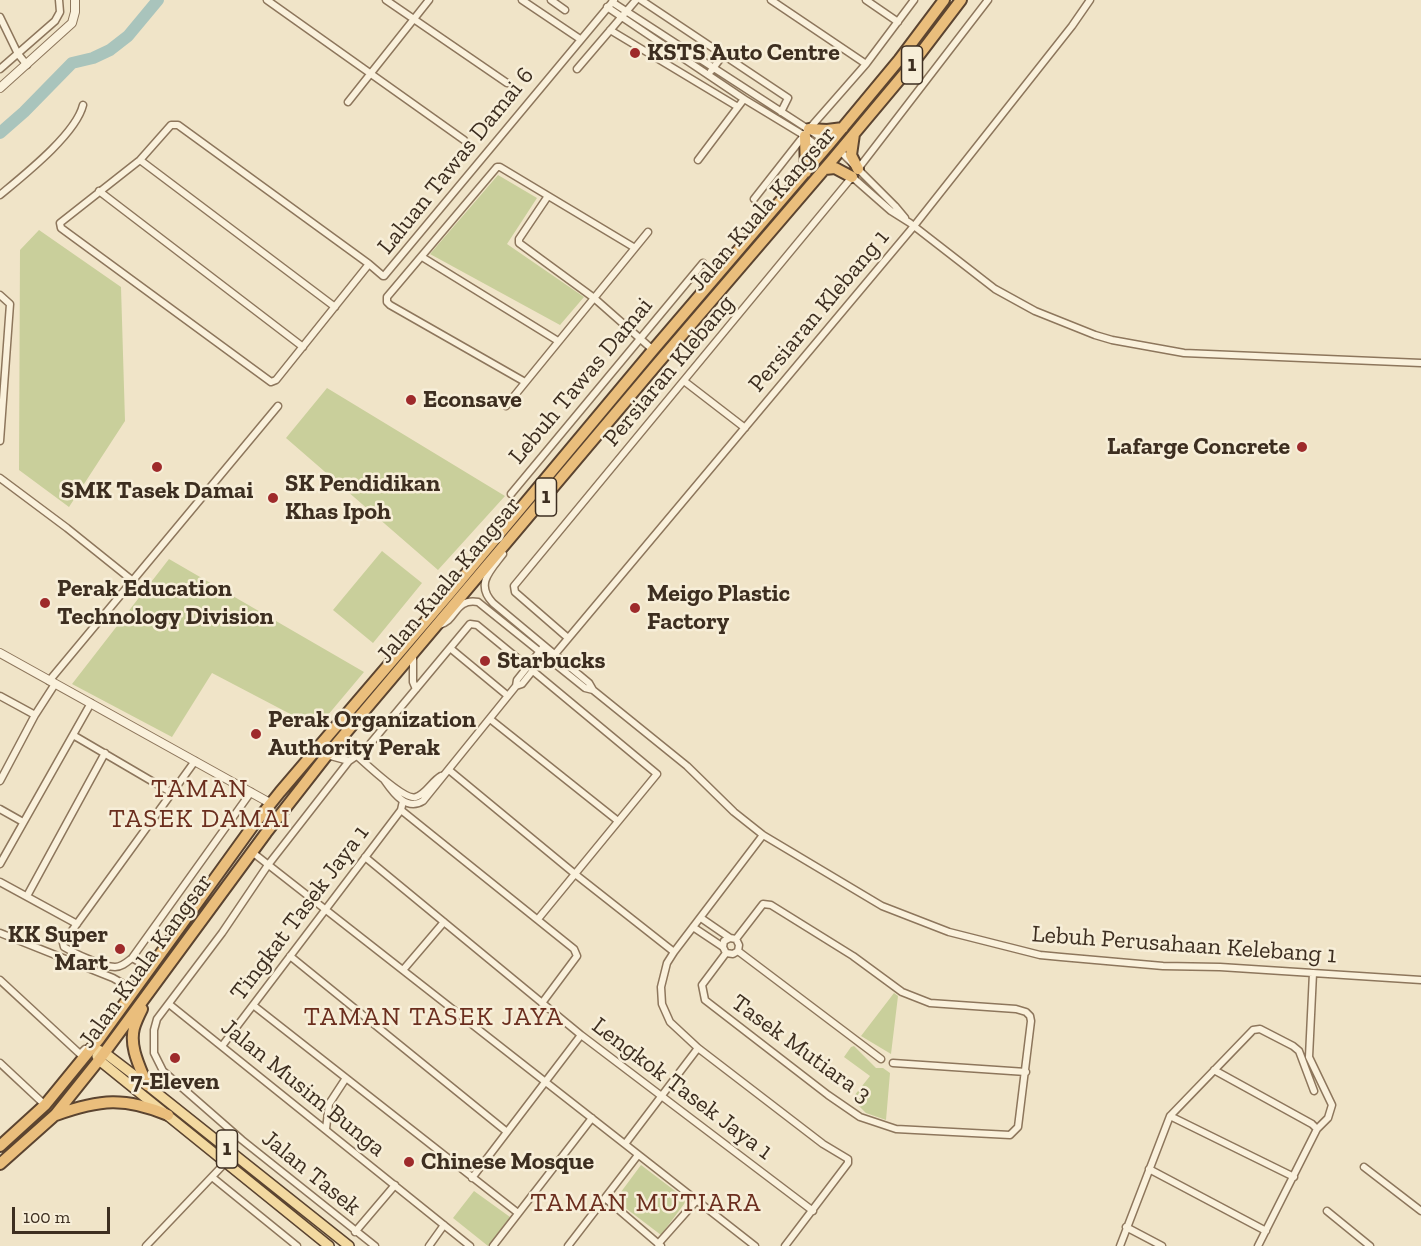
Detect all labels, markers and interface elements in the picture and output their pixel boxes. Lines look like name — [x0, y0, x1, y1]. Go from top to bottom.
place label: KSTS Auto Centre — [647, 39, 840, 67]
marker: KSTS Auto Centre — [628, 46, 642, 60]
road number: 1 — [902, 46, 922, 84]
street label: Laluan Tawas Damai 6 — [372, 62, 540, 260]
street label: Jalan Kuala Kangsar — [684, 121, 842, 297]
street label: Persiaran Klebang 1 — [743, 224, 895, 398]
street label: Persiaran Klebang — [597, 289, 741, 453]
street label: Lebuh Tawas Damai — [503, 292, 659, 470]
place label: Econsave — [423, 386, 522, 414]
marker: Econsave — [404, 393, 418, 407]
place label: Lafarge Concrete — [1107, 433, 1290, 461]
marker: Lafarge Concrete — [1295, 440, 1309, 454]
marker: SMK Tasek Damai — [150, 460, 164, 474]
place label: SK Pendidikan Khas Ipoh — [285, 470, 440, 526]
place label: SMK Tasek Damai — [61, 477, 253, 505]
road number: 1 — [536, 478, 556, 516]
marker: SK Pendidikan Khas Ipoh — [266, 491, 280, 505]
street label: Jalan Kuala Kangsar — [371, 491, 527, 669]
place label: Perak Education Technology Division — [57, 575, 274, 631]
place label: Meigo Plastic Factory — [647, 580, 790, 636]
marker: Perak Education Technology Division — [38, 596, 52, 610]
marker: Meigo Plastic Factory — [628, 601, 642, 615]
place label: Starbucks — [497, 647, 606, 675]
marker: Starbucks — [478, 654, 492, 668]
place label: Perak Organization Authority Perak — [268, 706, 476, 762]
marker: Perak Organization Authority Perak — [249, 727, 263, 741]
district label: TAMAN TASEK DAMAI — [109, 774, 291, 836]
street label: Tingkat Tasek Jaya 1 — [225, 820, 375, 1006]
street label: Jalan Kuala Kangsar — [73, 868, 219, 1054]
street label: Lebuh Perusahaan Kelebang 1 — [1031, 920, 1337, 970]
place label: KK Super Mart — [8, 921, 108, 977]
marker: KK Super Mart — [113, 942, 127, 956]
street label: Tasek Mutiara 3 — [726, 989, 876, 1109]
district label: TAMAN TASEK JAYA — [304, 1002, 564, 1034]
street label: Lengkok Tasek Jaya 1 — [586, 1012, 778, 1166]
street label: Jalan Musim Bunga — [215, 1013, 391, 1163]
marker: 7-Eleven — [168, 1051, 182, 1065]
place label: 7-Eleven — [130, 1068, 220, 1096]
street label: Jalan Tasek — [256, 1124, 366, 1222]
road number: 1 — [216, 1130, 238, 1168]
place label: Chinese Mosque — [421, 1148, 594, 1176]
marker: Chinese Mosque — [402, 1155, 416, 1169]
district label: TAMAN MUTIARA — [530, 1188, 762, 1220]
scale bar — [15, 1195, 112, 1233]
text: 100 m — [23, 1206, 70, 1228]

